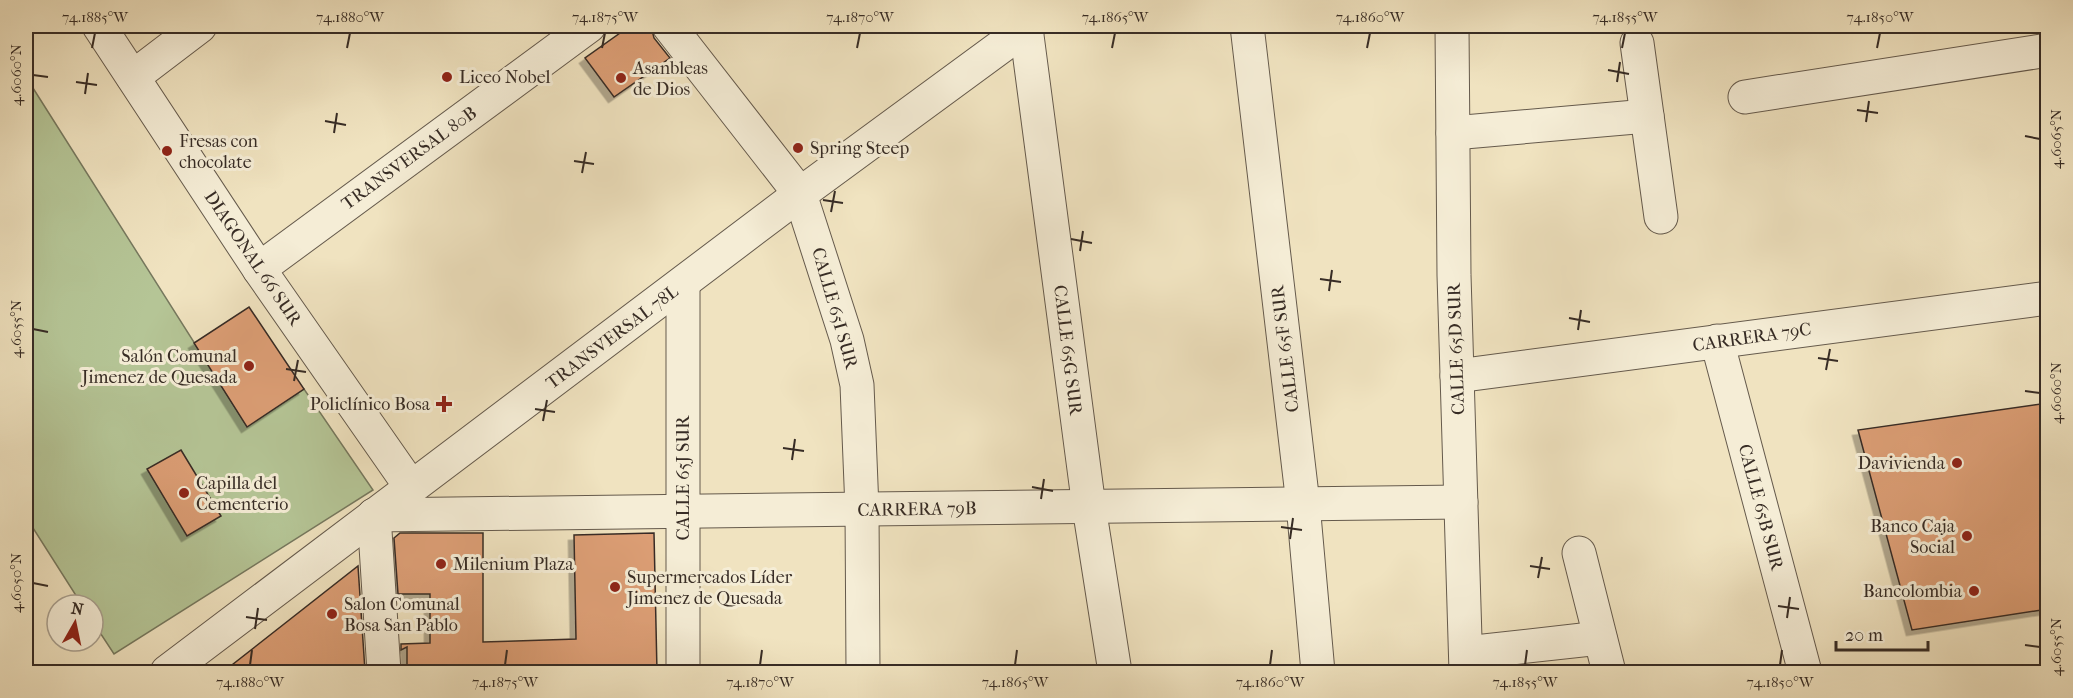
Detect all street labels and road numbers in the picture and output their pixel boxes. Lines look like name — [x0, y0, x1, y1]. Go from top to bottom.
street label: TRANSVERSAL 80B — [338, 102, 481, 214]
street label: DIAGONAL 66 SUR — [200, 187, 306, 330]
street label: CALLE 65I SUR — [807, 245, 862, 372]
street label: TRANSVERSAL 78L — [542, 281, 683, 394]
street label: CALLE 65D SUR — [1444, 282, 1469, 415]
street label: CALLE 65F SUR — [1267, 283, 1304, 414]
street label: CALLE 65G SUR — [1049, 284, 1086, 417]
street label: CARRERA 79C — [1691, 319, 1813, 356]
street label: CALLE 65J SUR — [673, 415, 694, 540]
street label: CALLE 65B SUR — [1734, 442, 1788, 573]
street label: CARRERA 79B — [857, 498, 977, 521]

